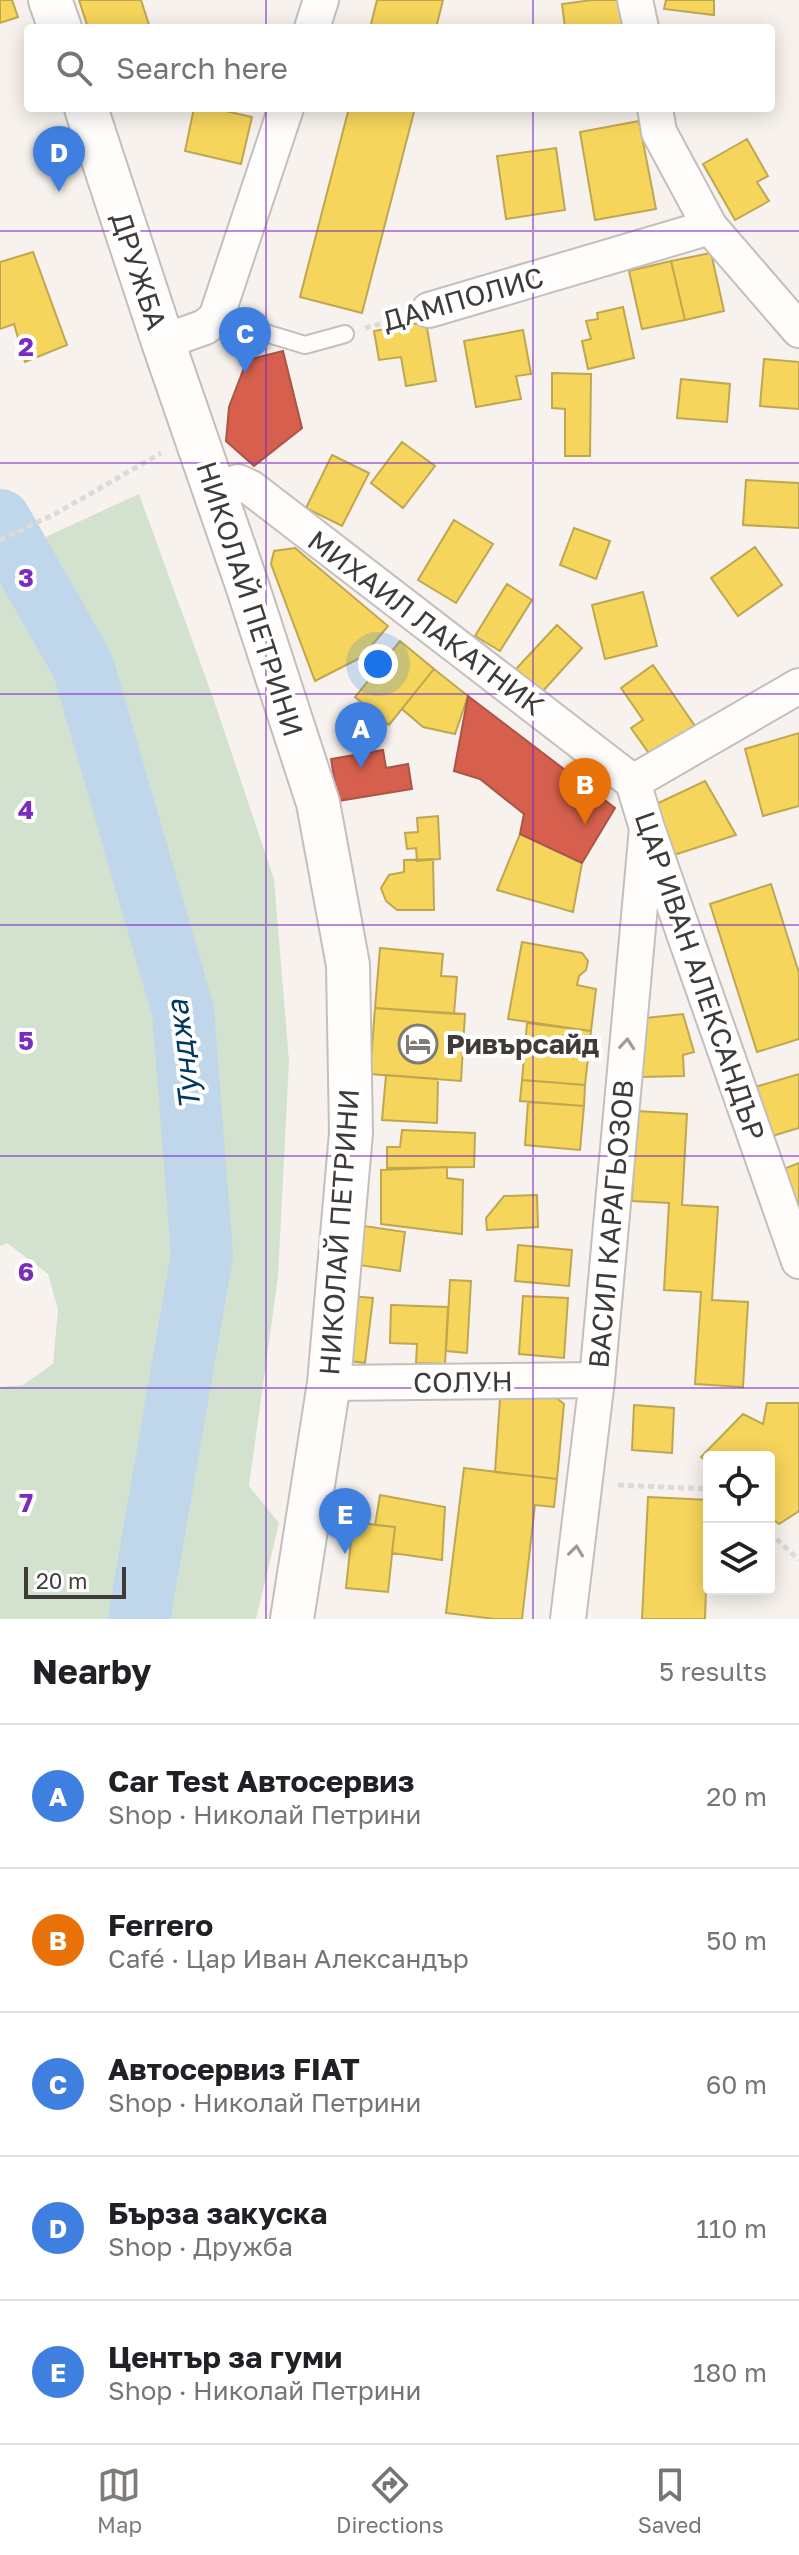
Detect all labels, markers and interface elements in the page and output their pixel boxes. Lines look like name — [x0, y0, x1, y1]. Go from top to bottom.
search box — [24, 24, 775, 112]
icon: search — [52, 46, 96, 90]
text: Search here — [116, 50, 288, 86]
pin: D — [33, 126, 85, 192]
street label: ДРУЖБА — [105, 208, 174, 334]
street label: ДАМПОЛИС — [378, 260, 547, 337]
pin: C — [219, 307, 271, 373]
text: 2 — [18, 331, 34, 362]
street label: НИКОЛАЙ ПЕТРИНИ — [190, 457, 311, 741]
street label: МИХАИЛ ЛАКАТНИК — [302, 523, 551, 722]
text: 3 — [18, 562, 34, 593]
your location — [358, 644, 398, 684]
pin: A — [335, 702, 387, 768]
pin: B — [559, 758, 611, 824]
text: 4 — [18, 794, 34, 825]
street label: ЦАР ИВАН АЛЕКСАНДЪР — [629, 807, 772, 1145]
water label: Тунджа — [158, 997, 208, 1112]
hotel icon: Ривърсайд — [397, 1023, 439, 1065]
text: 5 — [18, 1025, 34, 1056]
place label: Ривърсайд — [446, 1027, 599, 1060]
one-way arrow — [618, 1037, 635, 1050]
street label: ВАСИЛ КАРАГЬОЗОВ — [581, 1078, 640, 1370]
street label: НИКОЛАЙ ПЕТРИНИ — [312, 1088, 365, 1376]
text: 6 — [18, 1256, 34, 1287]
street label: СОЛУН — [413, 1364, 513, 1399]
map controls — [703, 1451, 775, 1595]
button: locate — [703, 1451, 775, 1523]
text: 7 — [19, 1487, 33, 1518]
pin: E — [319, 1488, 371, 1554]
button: layers — [703, 1523, 775, 1595]
one-way arrow — [568, 1545, 585, 1558]
scale bar — [24, 1563, 126, 1599]
text: 20 m — [36, 1567, 87, 1594]
text: Nearby — [32, 1651, 152, 1691]
text: 5 results — [659, 1656, 767, 1687]
text: Car Test Автосервиз — [108, 1763, 414, 1799]
text: A — [49, 1781, 67, 1812]
text: 20 m — [706, 1781, 767, 1812]
text: Shop · Николай Петрини — [108, 1799, 421, 1830]
text: Ferrero — [108, 1907, 213, 1943]
text: B — [49, 1925, 67, 1956]
text: 50 m — [706, 1925, 767, 1956]
text: Café · Цар Иван Александър — [108, 1943, 469, 1974]
text: Автосервиз FIAT — [108, 2051, 360, 2087]
text: C — [49, 2069, 67, 2100]
text: 60 m — [706, 2069, 767, 2100]
text: Shop · Николай Петрини — [108, 2087, 421, 2118]
text: Бърза закуска — [108, 2195, 328, 2231]
text: D — [49, 2213, 67, 2244]
text: 110 m — [696, 2213, 767, 2244]
text: Shop · Дружба — [108, 2231, 293, 2262]
text: Център за гуми — [108, 2339, 342, 2375]
text: E — [50, 2357, 66, 2388]
text: 180 m — [693, 2357, 767, 2388]
text: Shop · Николай Петрини — [108, 2375, 421, 2406]
tab: Map — [97, 2463, 142, 2538]
tab: Directions — [336, 2463, 444, 2538]
tab: Saved — [638, 2463, 702, 2538]

